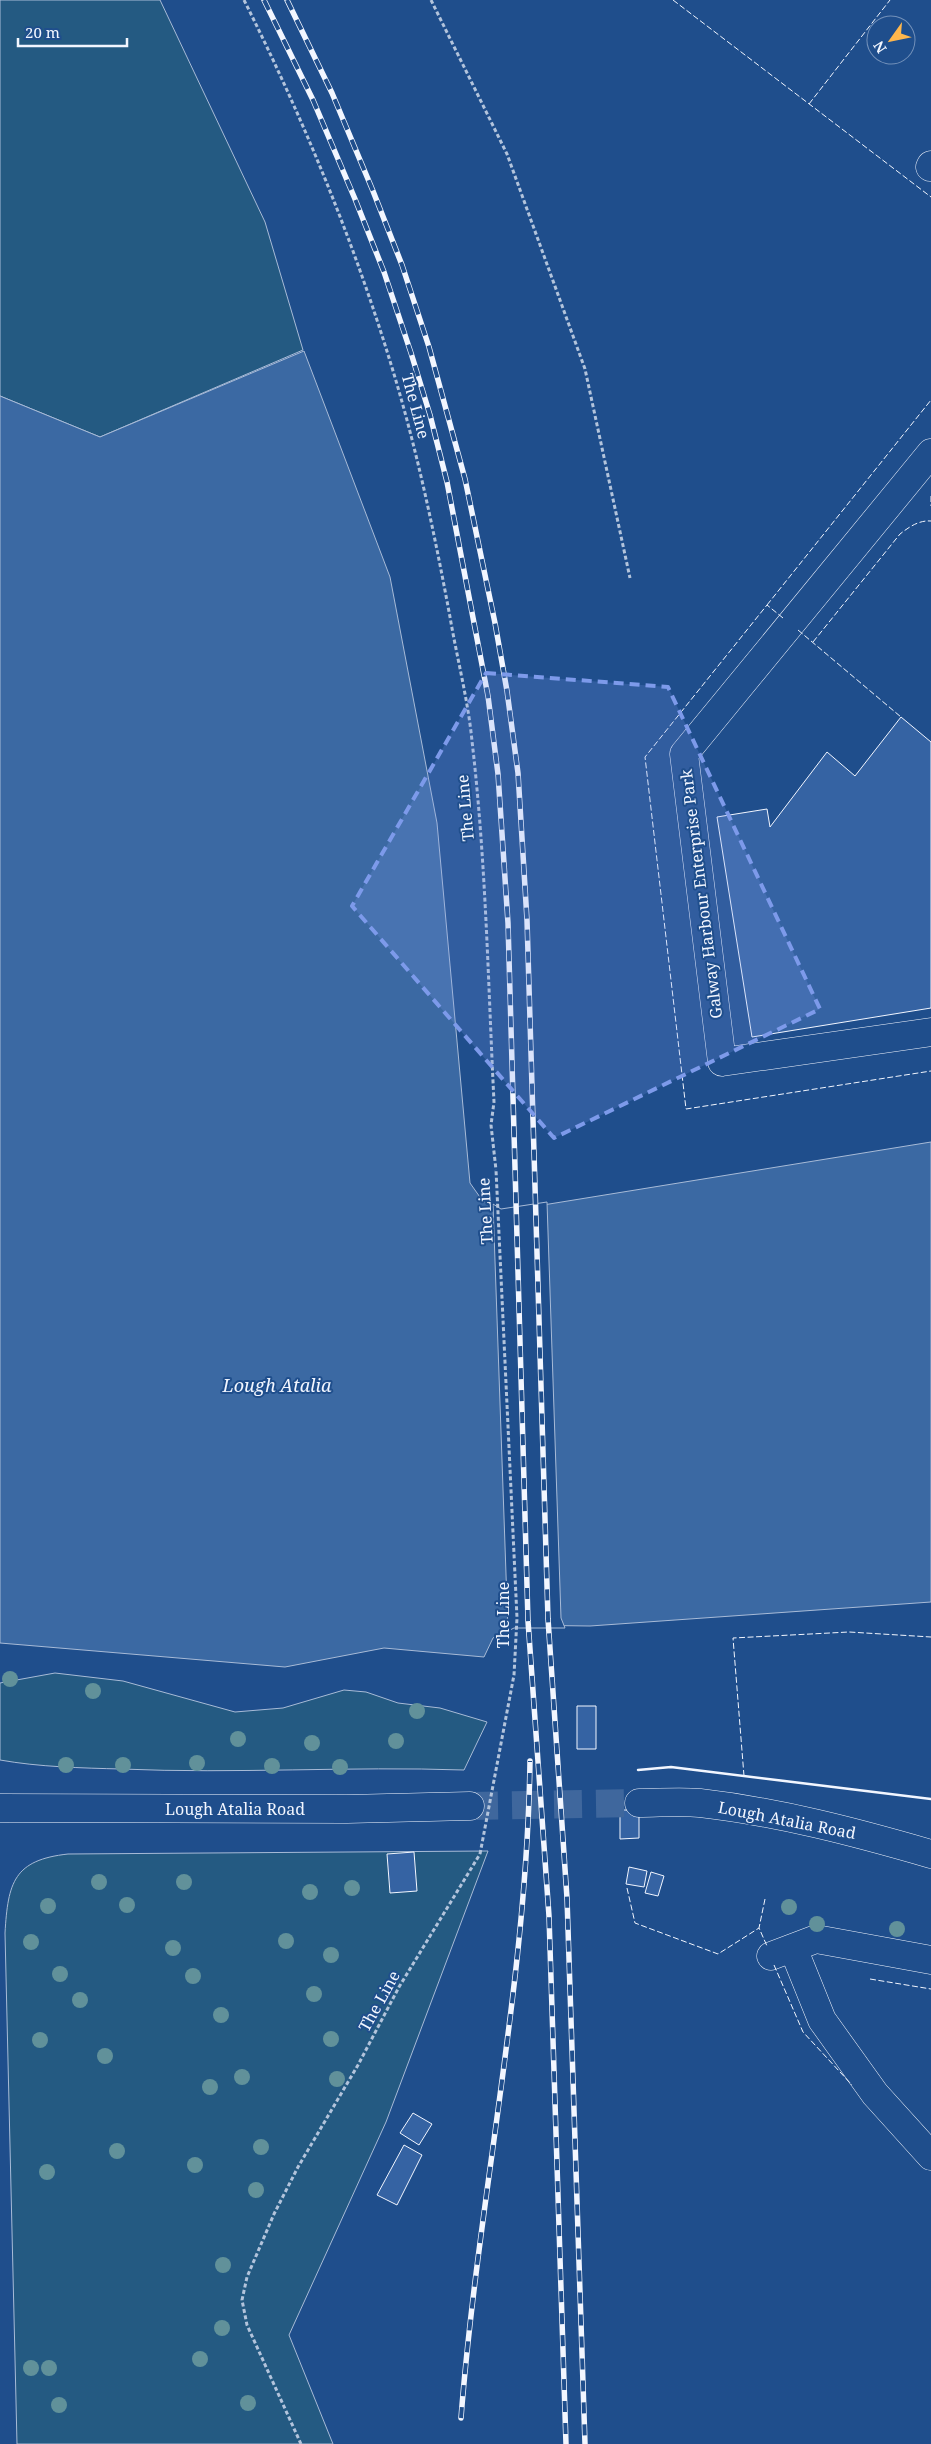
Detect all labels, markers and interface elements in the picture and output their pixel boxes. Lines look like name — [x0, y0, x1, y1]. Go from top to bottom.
scale bar — [18, 15, 126, 47]
north arrow — [866, 15, 916, 65]
text: 20 m — [25, 22, 60, 42]
text: N — [869, 38, 891, 57]
street label: The Line — [397, 371, 435, 441]
street label: Galway Harbour Enterprise Park — [675, 767, 727, 1020]
street label: The Line — [451, 774, 479, 842]
street label: The Line — [472, 1177, 498, 1245]
water label: Lough Atalia — [222, 1373, 332, 1397]
street label: The Line — [492, 1582, 514, 1648]
street label: Lough Atalia Road — [716, 1796, 858, 1844]
street label: Lough Atalia Road — [165, 1798, 305, 1820]
street label: The Line — [353, 1967, 405, 2035]

